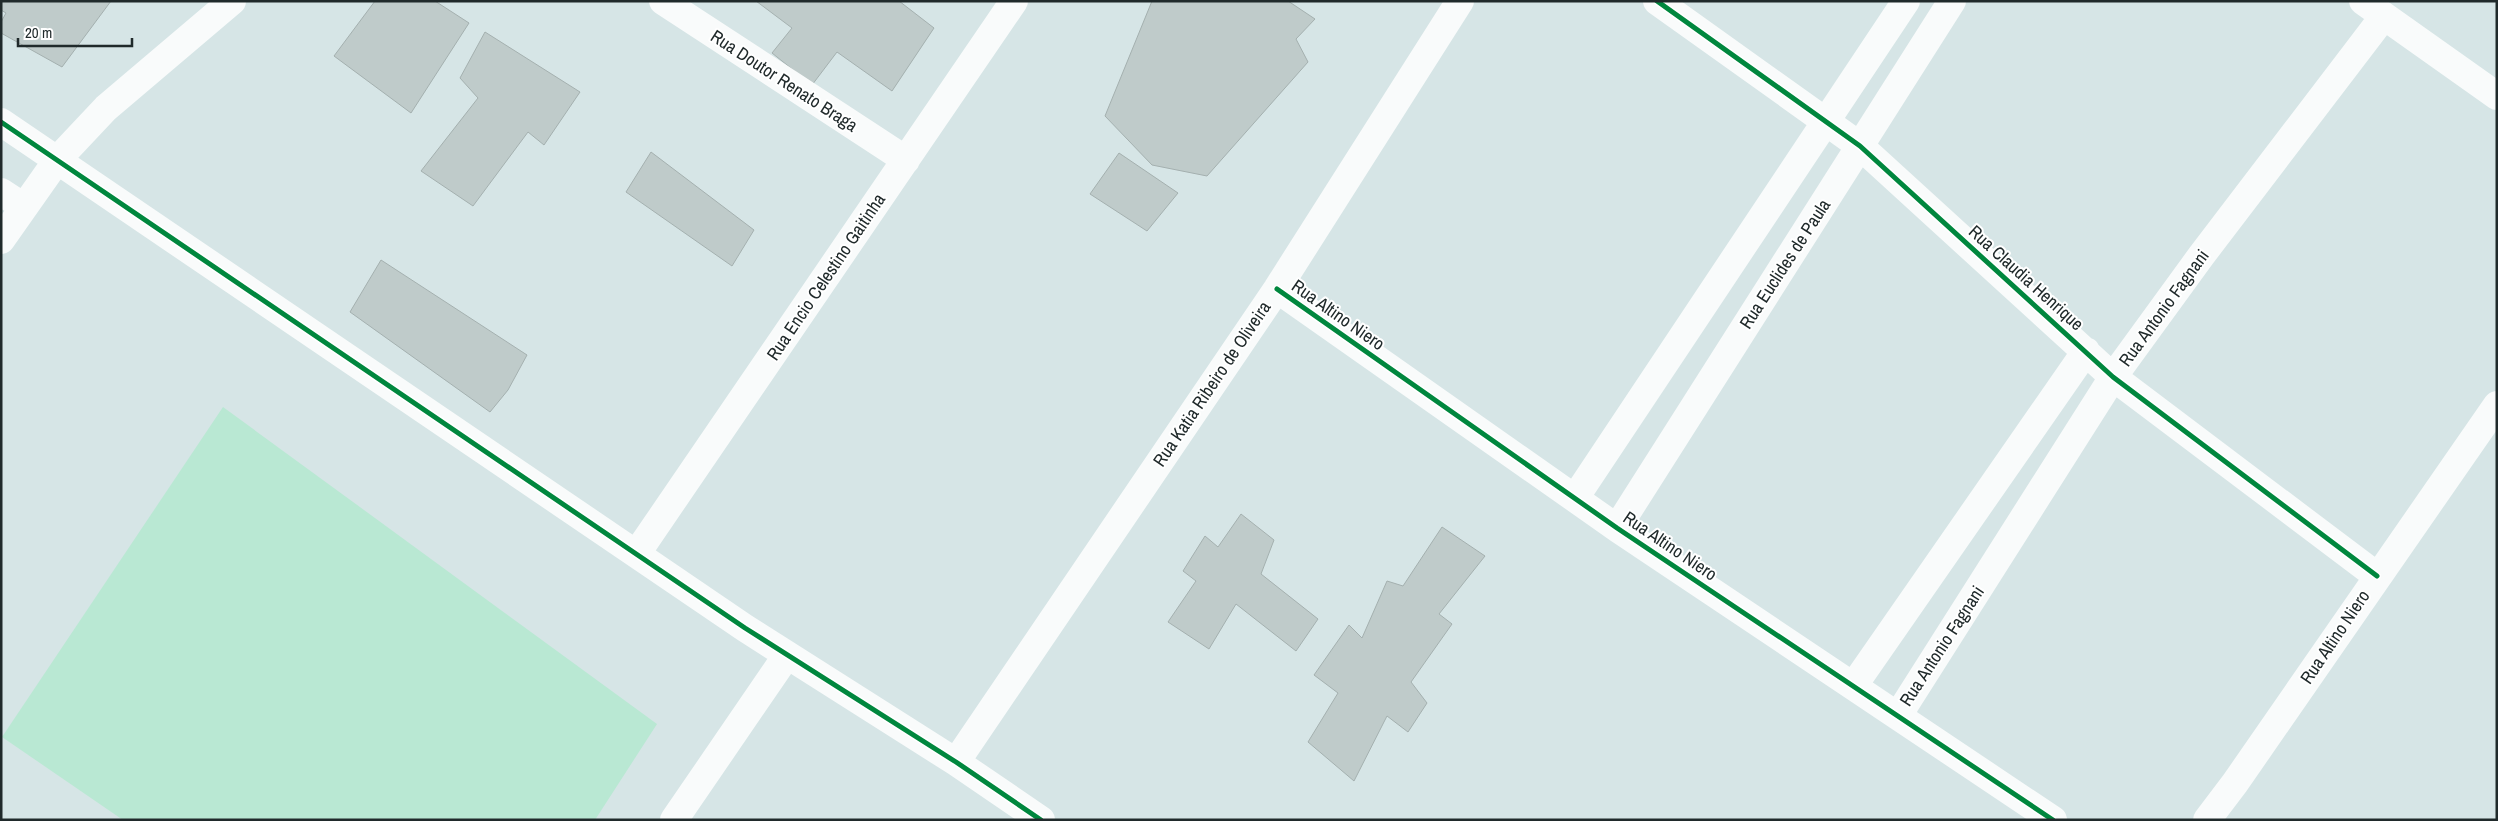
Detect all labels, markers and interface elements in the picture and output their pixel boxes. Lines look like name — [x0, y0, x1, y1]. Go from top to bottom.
scale bar — [18, 15, 131, 47]
text: 20 m — [25, 22, 52, 43]
street label: Rua Doutor Renato Braga — [706, 24, 863, 138]
street label: Rua Encio Celestino Gaitinha — [760, 188, 891, 365]
street label: Rua Euclides de Paula — [1733, 194, 1836, 334]
street label: Rua Claudia Henrique — [1963, 219, 2089, 336]
street label: Rua Antonio Fagnani — [2113, 244, 2215, 371]
street label: Rua Altino Niero — [1287, 273, 1390, 356]
street label: Rua Katia Ribeiro de Oliveira — [1147, 296, 1276, 471]
street label: Rua Altino Niero — [1618, 505, 1722, 586]
street label: Rua Antonio Fagnani — [1893, 581, 1990, 711]
street label: Rua Altino Niero — [2294, 585, 2375, 689]

